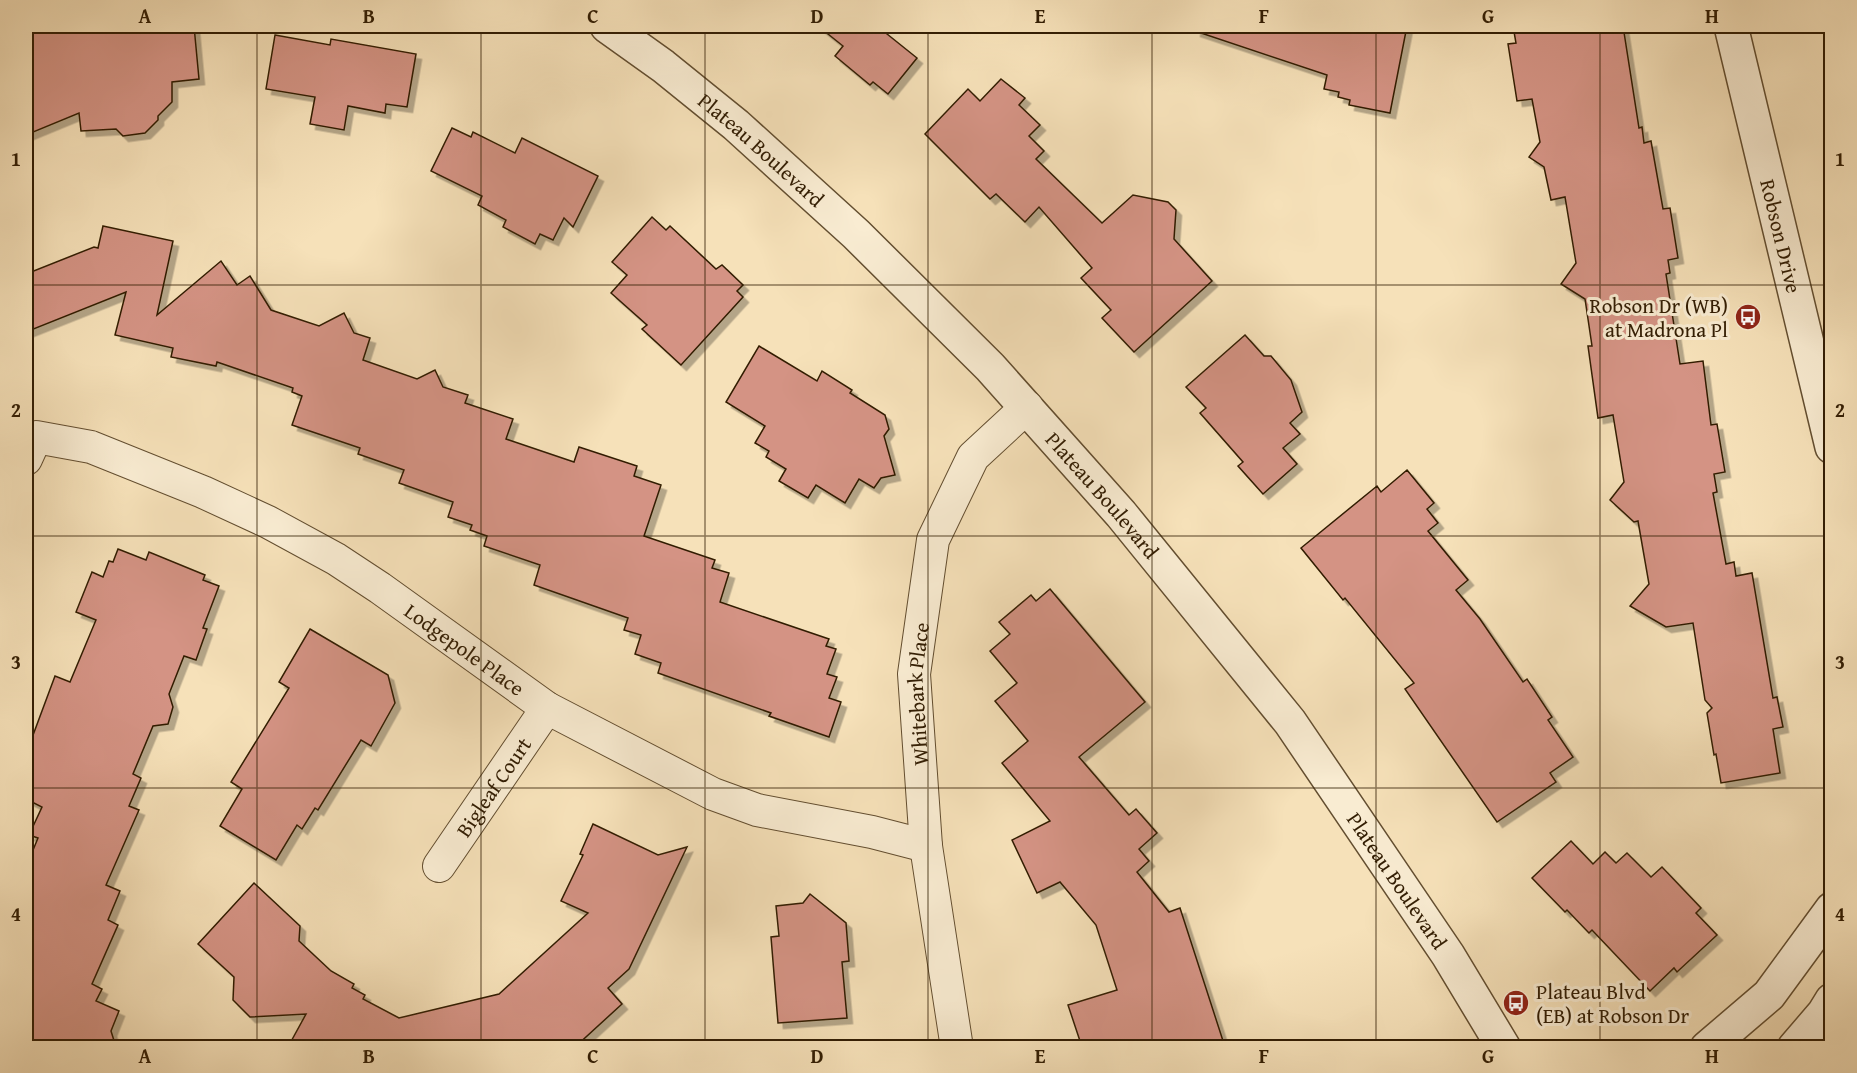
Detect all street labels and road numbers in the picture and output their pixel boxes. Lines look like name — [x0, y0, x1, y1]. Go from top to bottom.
street label: Plateau Boulevard — [692, 85, 832, 214]
street label: Robson Drive — [1753, 176, 1810, 296]
street label: Plateau Boulevard — [1039, 424, 1167, 566]
street label: Lodgepole Place — [398, 595, 531, 703]
street label: Whitebark Place — [898, 620, 937, 767]
street label: Bigleaf Court — [448, 730, 539, 843]
street label: Plateau Boulevard — [1340, 806, 1456, 956]

